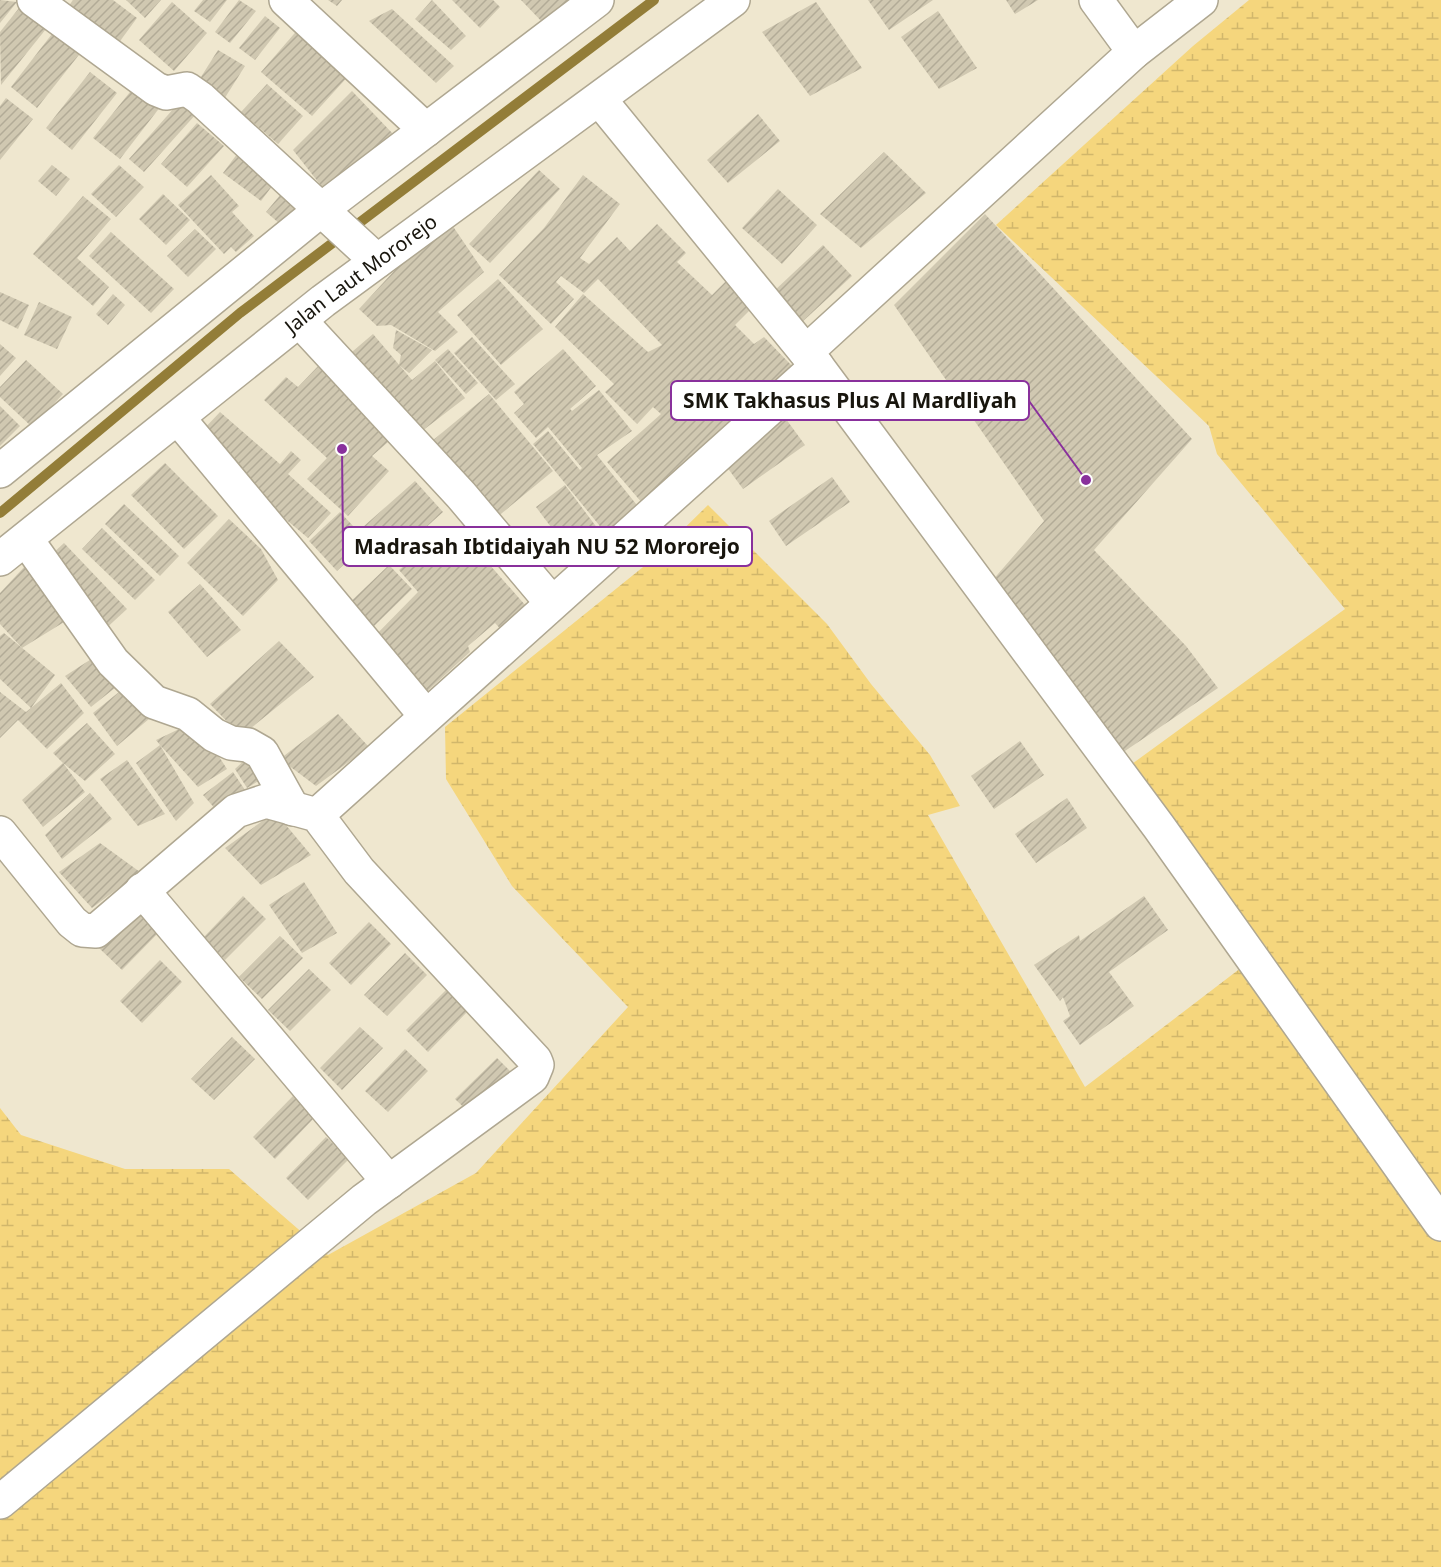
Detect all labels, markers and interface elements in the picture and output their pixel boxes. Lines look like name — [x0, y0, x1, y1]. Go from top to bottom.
street label: Jalan Laut Mororejo — [277, 208, 442, 341]
callout: SMK Takhasus Plus Al Mardliyah — [671, 381, 1029, 420]
text: SMK Takhasus Plus Al Mardliyah — [683, 386, 1017, 414]
callout: Madrasah Ibtidaiyah NU 52 Mororejo — [343, 527, 752, 566]
text: Madrasah Ibtidaiyah NU 52 Mororejo — [354, 532, 740, 560]

